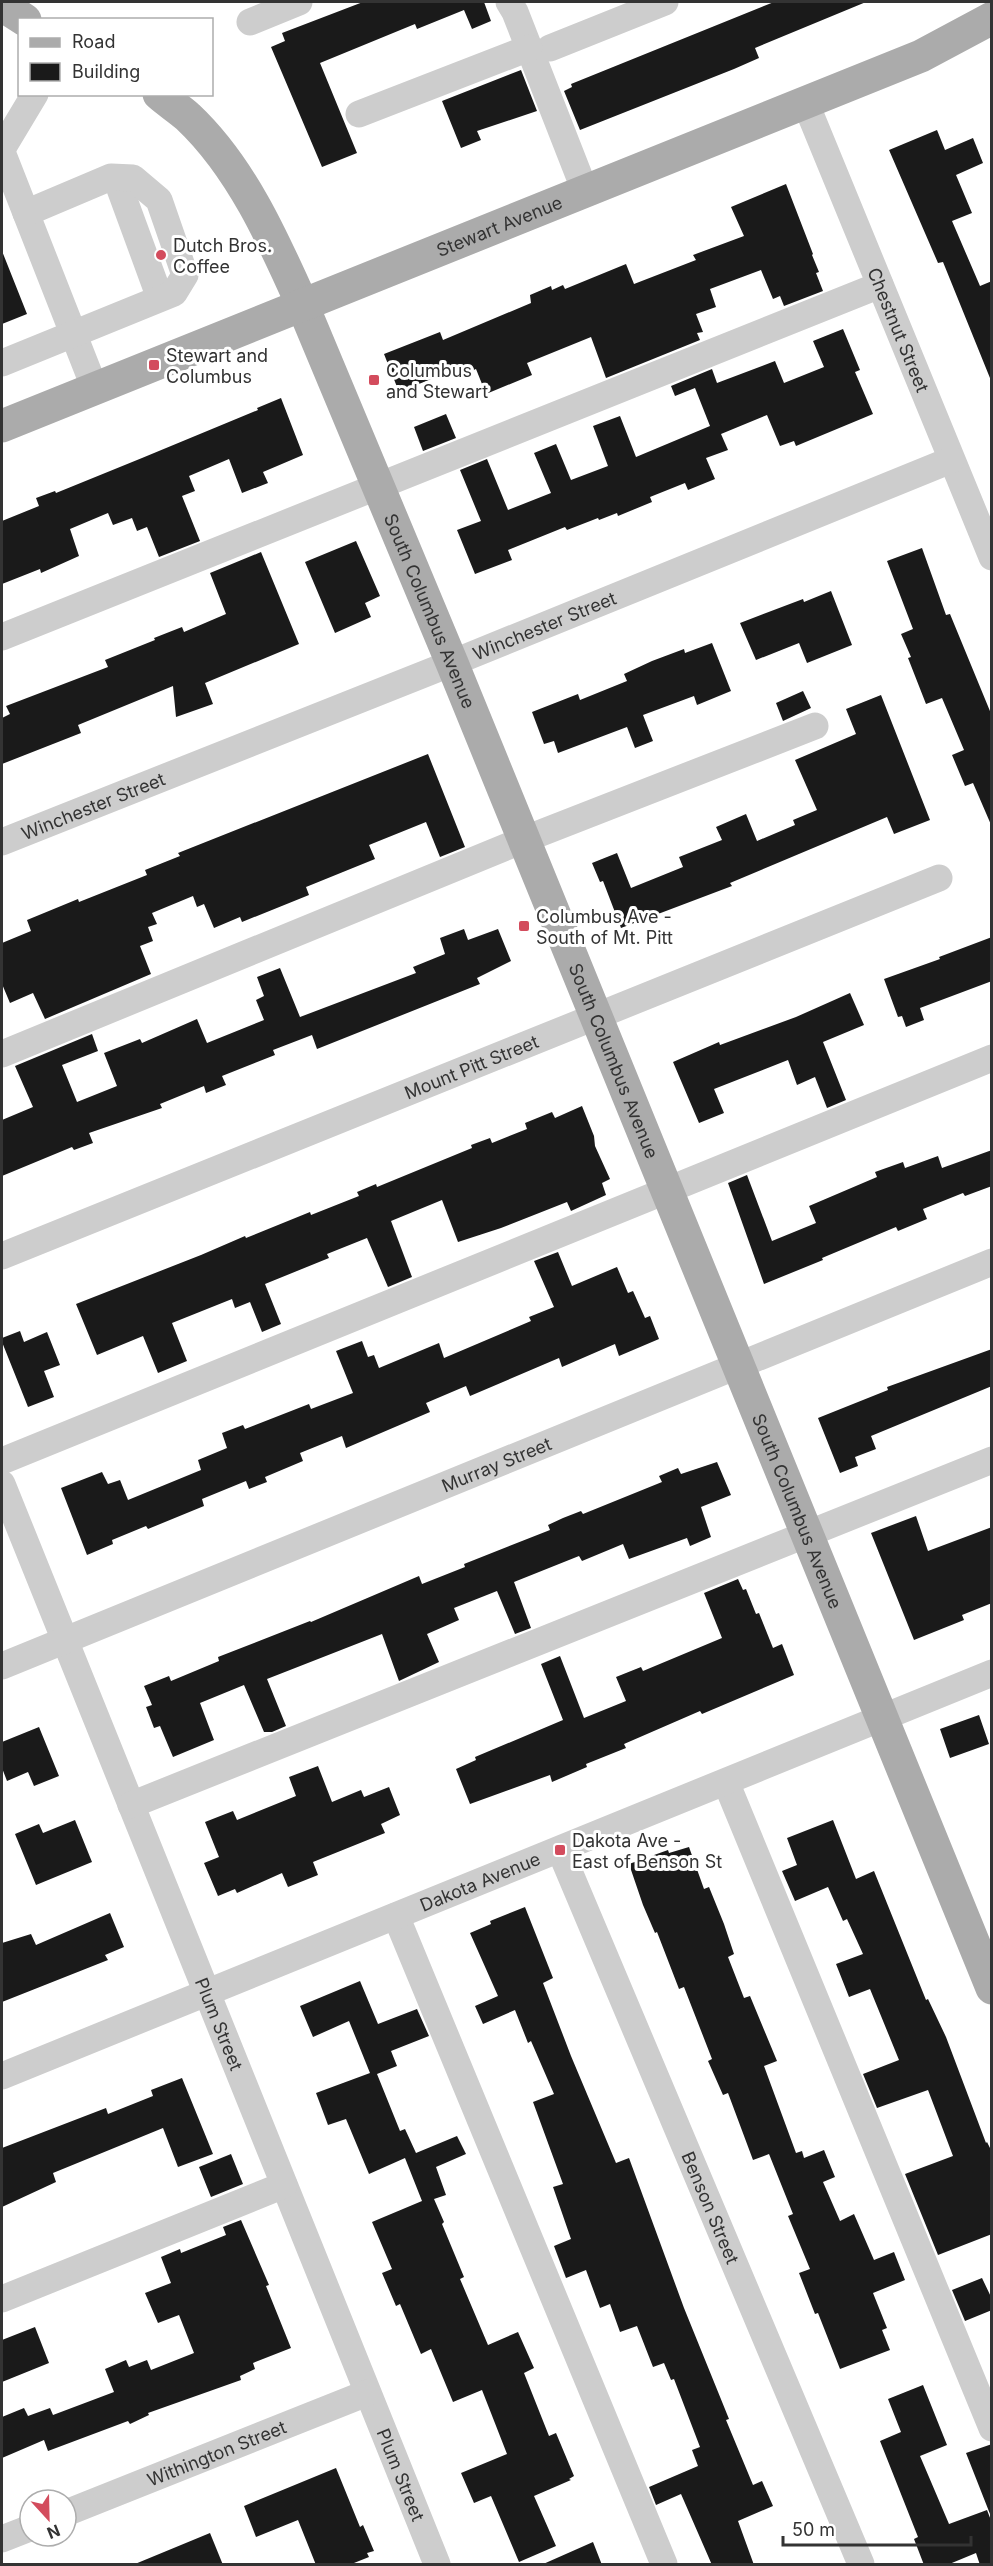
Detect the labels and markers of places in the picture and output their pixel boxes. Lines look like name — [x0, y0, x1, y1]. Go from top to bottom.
place label: Dutch Bros. Coffee — [173, 235, 272, 277]
marker: Dutch Bros. Coffee — [154, 248, 168, 262]
place label: Stewart and Columbus — [166, 345, 268, 387]
marker: Stewart and Columbus — [147, 358, 161, 372]
place label: Columbus and Stewart — [386, 360, 488, 402]
marker: Columbus and Stewart — [367, 373, 381, 387]
place label: Columbus Ave - South of Mt. Pitt — [536, 906, 673, 948]
marker: Columbus Ave - South of Mt. Pitt — [517, 919, 531, 933]
place label: Dakota Ave - East of Benson St — [572, 1830, 722, 1872]
marker: Dakota Ave - East of Benson St — [553, 1843, 567, 1857]

